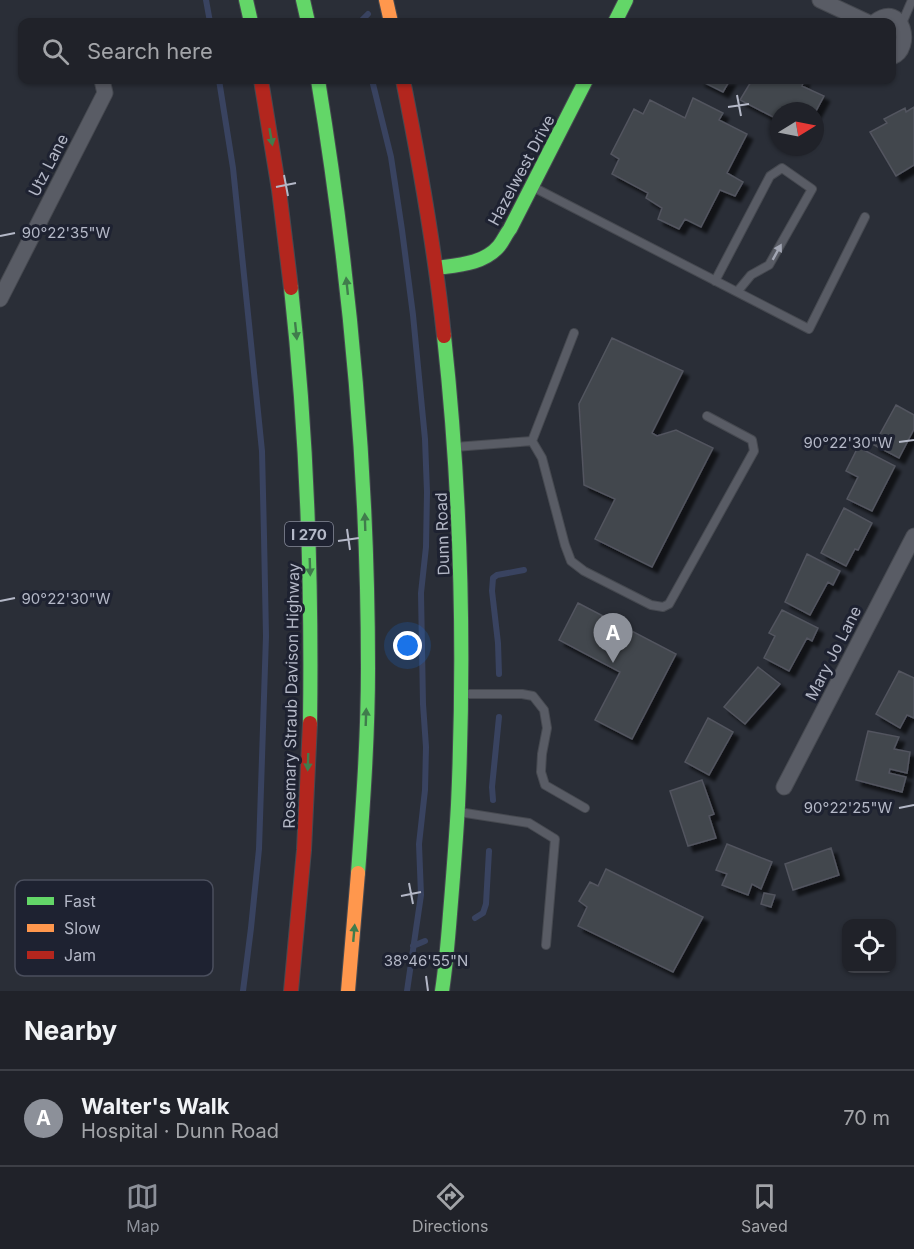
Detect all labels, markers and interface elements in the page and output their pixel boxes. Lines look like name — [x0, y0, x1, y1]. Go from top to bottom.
search box — [18, 18, 896, 84]
icon: search — [39, 35, 72, 68]
text: Search here — [87, 38, 213, 64]
north arrow — [770, 102, 824, 156]
street label: Hazelwest Drive — [483, 111, 559, 229]
one-way arrow — [267, 128, 276, 147]
street label: Utz Lane — [24, 130, 72, 200]
text: 90°22'35"W — [22, 223, 110, 242]
one-way arrow — [772, 243, 782, 260]
one-way arrow — [342, 276, 352, 295]
one-way arrow — [291, 321, 301, 340]
text: 90°22'30"W — [804, 433, 893, 452]
street label: Dunn Road — [431, 492, 453, 576]
one-way arrow — [360, 513, 369, 532]
road number: I 270 — [285, 522, 333, 546]
one-way arrow — [305, 558, 315, 577]
street label: Rosemary Straub Davison Highway — [279, 563, 303, 829]
text: 90°22'30"W — [22, 589, 111, 608]
street label: Mary Jo Lane — [801, 602, 865, 704]
pin: A — [594, 614, 632, 663]
your location — [393, 631, 422, 660]
one-way arrow — [361, 708, 371, 727]
one-way arrow — [304, 753, 313, 772]
text: 90°22'25"W — [804, 798, 892, 817]
legend — [15, 880, 213, 976]
text: Fast — [64, 891, 96, 911]
text: Slow — [64, 918, 101, 938]
map controls — [842, 919, 896, 973]
button: locate — [842, 919, 896, 973]
one-way arrow — [349, 923, 359, 942]
text: Jam — [64, 945, 96, 965]
text: 38°46'55"N — [384, 951, 468, 970]
text: Nearby — [24, 1015, 117, 1046]
text: Walter's Walk — [81, 1093, 229, 1119]
text: A — [36, 1106, 51, 1130]
text: 70 m — [843, 1106, 890, 1130]
text: Hospital · Dunn Road — [81, 1119, 279, 1143]
tab: Map — [126, 1180, 160, 1236]
tab: Directions — [412, 1180, 488, 1236]
tab: Saved — [741, 1180, 788, 1236]

